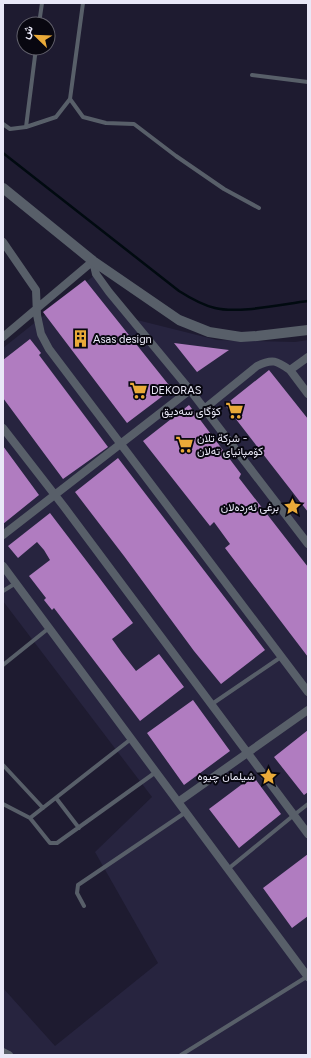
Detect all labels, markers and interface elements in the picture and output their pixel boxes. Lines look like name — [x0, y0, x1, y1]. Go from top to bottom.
north arrow — [16, 16, 56, 56]
text: ش — [19, 24, 36, 41]
building icon: Asas design — [70, 329, 90, 349]
place label: Asas design — [93, 333, 152, 346]
supermarket icon: DEKORAS — [128, 380, 148, 400]
place label: DEKORAS — [151, 384, 202, 397]
supermarket icon: کۆگای سەدیق — [224, 401, 244, 421]
place label: کۆگای سەدیق — [161, 405, 221, 418]
place label: شركة تلان - کۆمپانیای تەلان — [197, 432, 263, 459]
supermarket icon: شركة تلان - کۆمپانیای تەلان — [174, 434, 194, 454]
place icon: برغی ئەردەلان — [282, 497, 302, 517]
place label: برغی ئەردەلان — [221, 501, 279, 514]
place icon: شيلمان چیوه — [258, 766, 278, 786]
place label: شيلمان چیوه — [198, 770, 255, 784]

